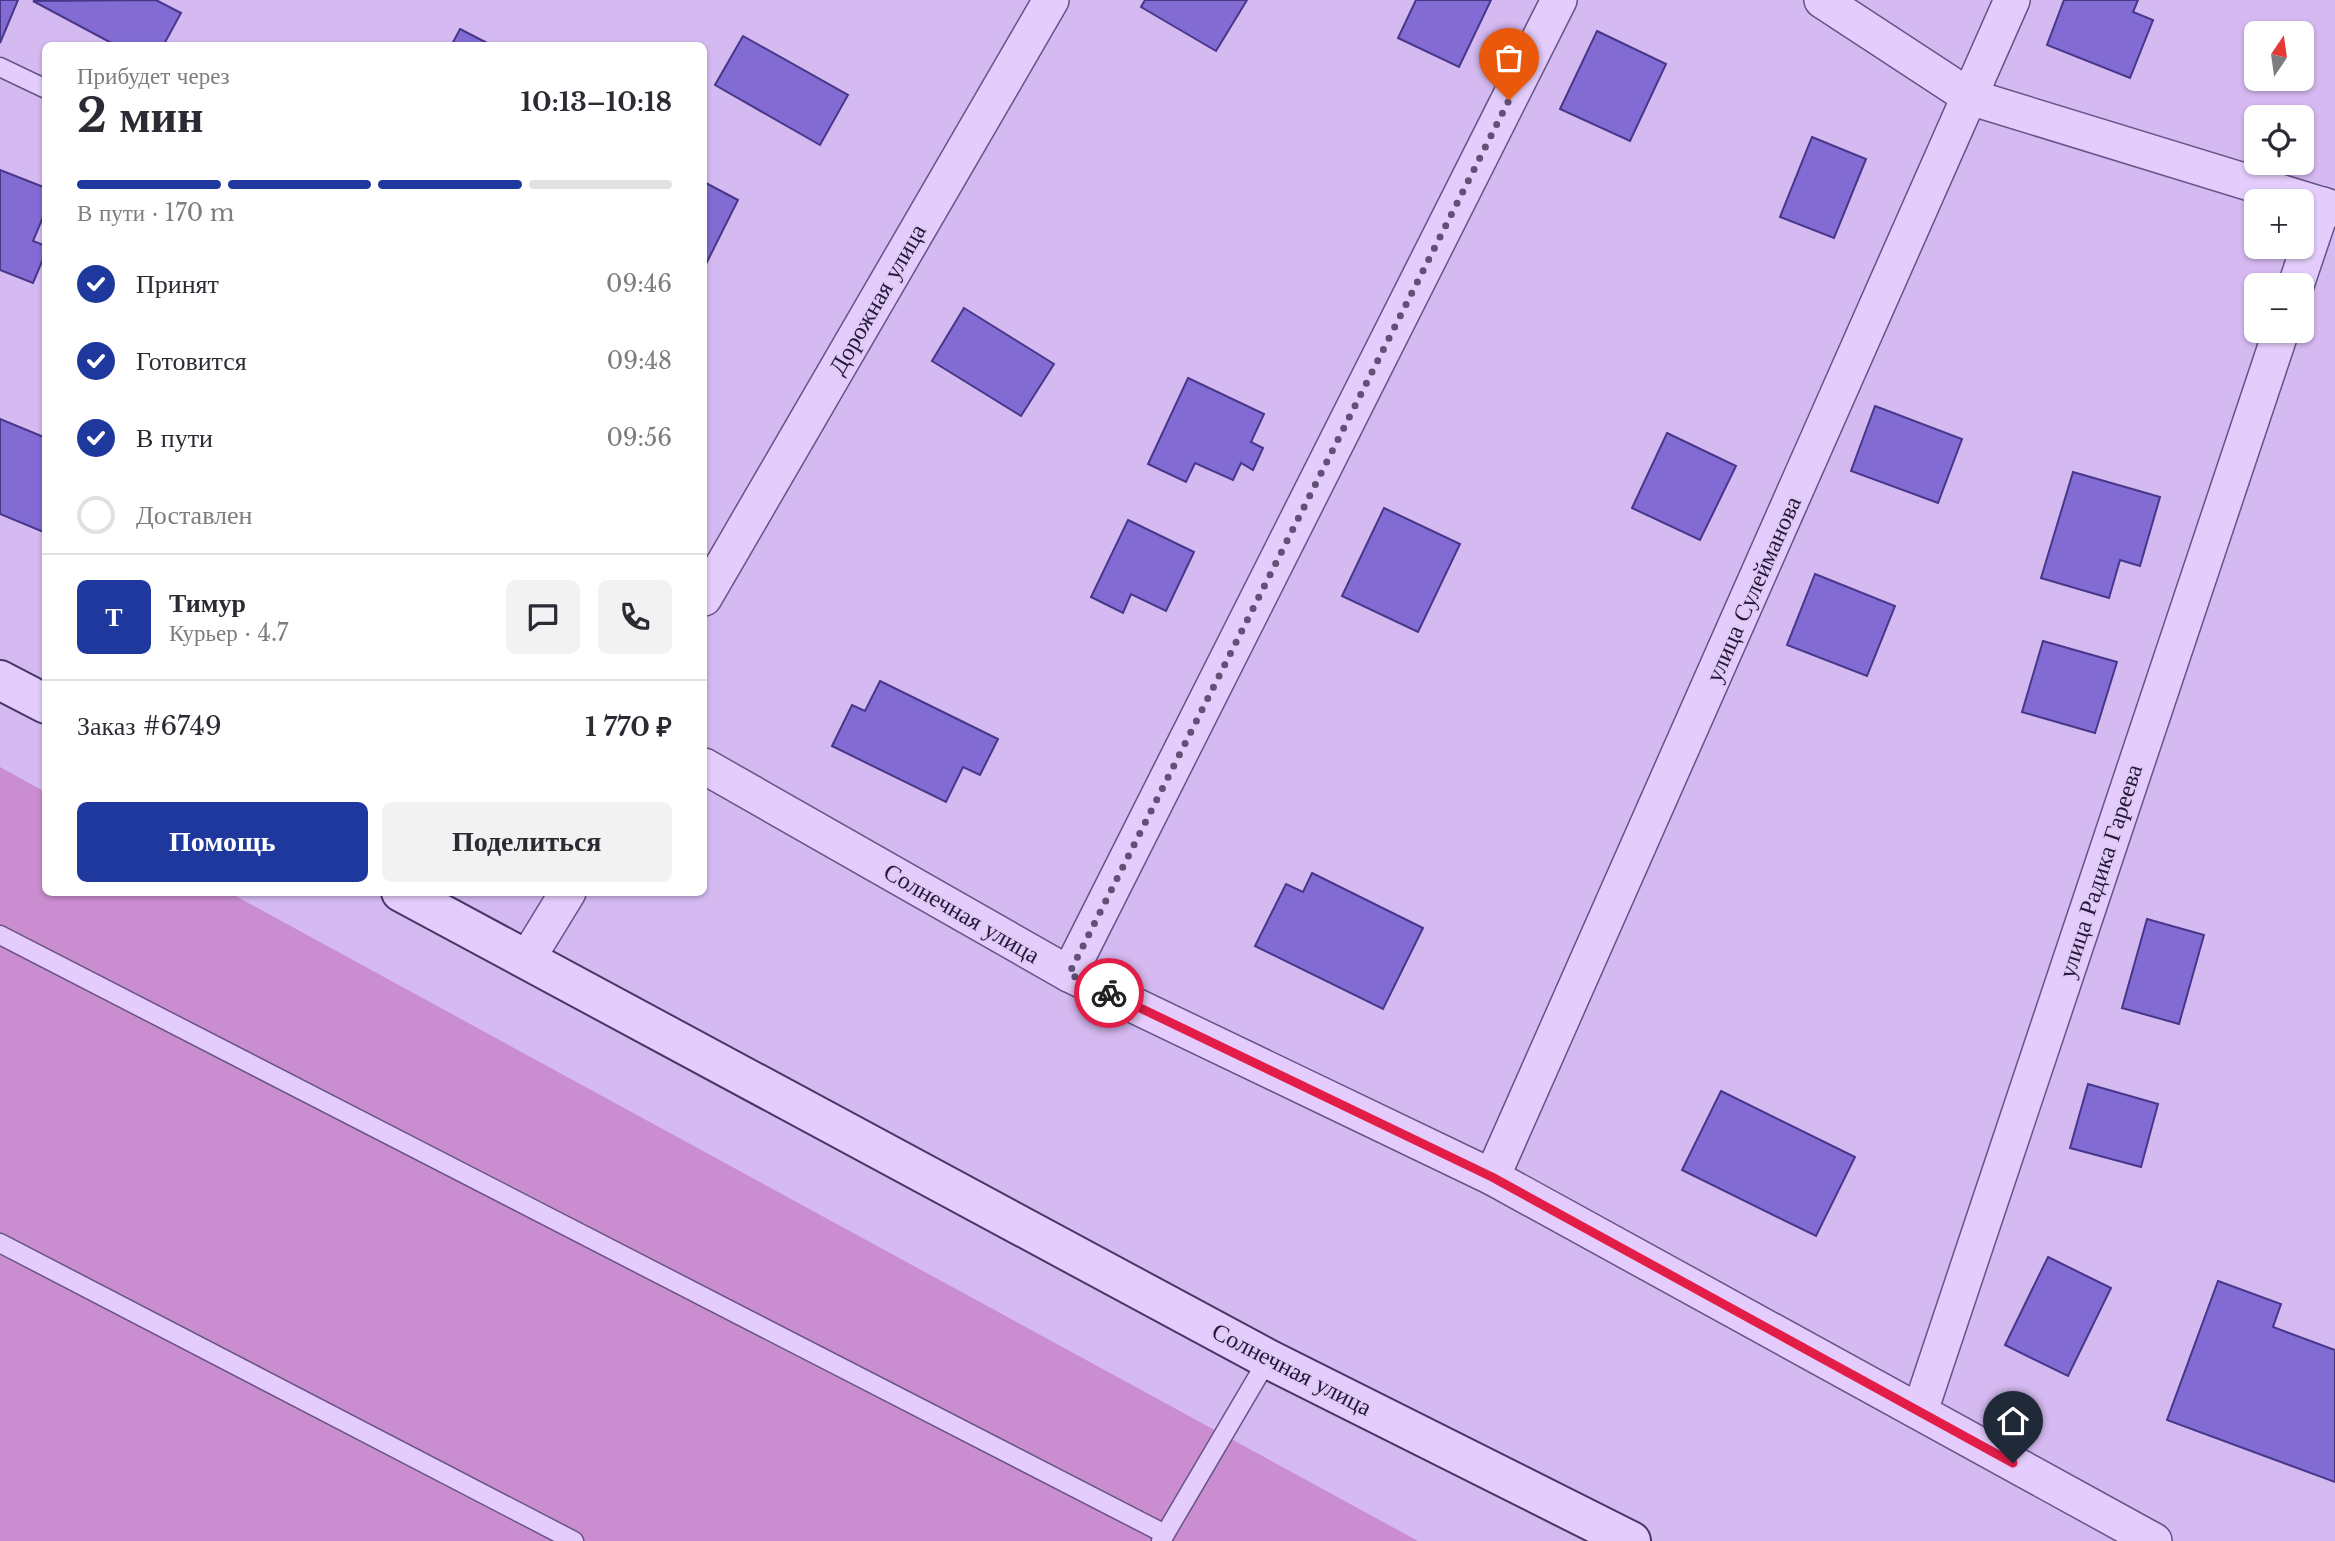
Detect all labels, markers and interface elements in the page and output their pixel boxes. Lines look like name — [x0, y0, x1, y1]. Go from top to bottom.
north arrow — [2244, 21, 2314, 91]
map controls — [2244, 21, 2314, 343]
pin — [1479, 28, 1539, 100]
icon: bag — [1490, 39, 1528, 77]
text: Прибудет через — [77, 62, 230, 90]
text: 10:13–10:18 — [521, 86, 672, 118]
text: 2 мин — [77, 87, 204, 144]
button: locate — [2244, 105, 2314, 175]
button: + — [2244, 189, 2314, 259]
text: В пути · 170 m — [77, 199, 234, 227]
street label: Дорожная улица — [822, 218, 932, 379]
icon: check — [77, 265, 115, 303]
text: Принят — [136, 268, 219, 300]
text: 09:46 — [606, 270, 672, 298]
button: − — [2244, 273, 2314, 343]
icon: check — [77, 342, 115, 380]
text: Готовится — [136, 345, 247, 377]
text: 09:48 — [607, 347, 672, 375]
icon: check — [77, 419, 115, 457]
text: В пути — [136, 422, 213, 454]
text: 09:56 — [606, 424, 672, 452]
street label: улица Сулейманова — [1699, 491, 1807, 686]
text: Доставлен — [136, 499, 253, 531]
button: chat — [506, 580, 580, 654]
button: phone — [598, 580, 672, 654]
text: Тимур — [169, 587, 246, 619]
text: Т — [105, 601, 123, 633]
text: Курьер · 4.7 — [169, 619, 288, 647]
text: Заказ #6749 — [77, 710, 222, 742]
text: 1 770 ₽ — [585, 711, 672, 743]
street label: улица Радика Гареева — [2052, 760, 2148, 982]
button: Помощь — [77, 802, 368, 882]
button: Поделиться — [382, 802, 672, 882]
street label: Солнечная улица — [879, 857, 1045, 970]
courier — [1074, 958, 1144, 1028]
icon: bike — [1090, 974, 1128, 1012]
street label: Солнечная улица — [1207, 1316, 1377, 1422]
pin — [1983, 1391, 2043, 1463]
icon: home — [1994, 1402, 2032, 1440]

